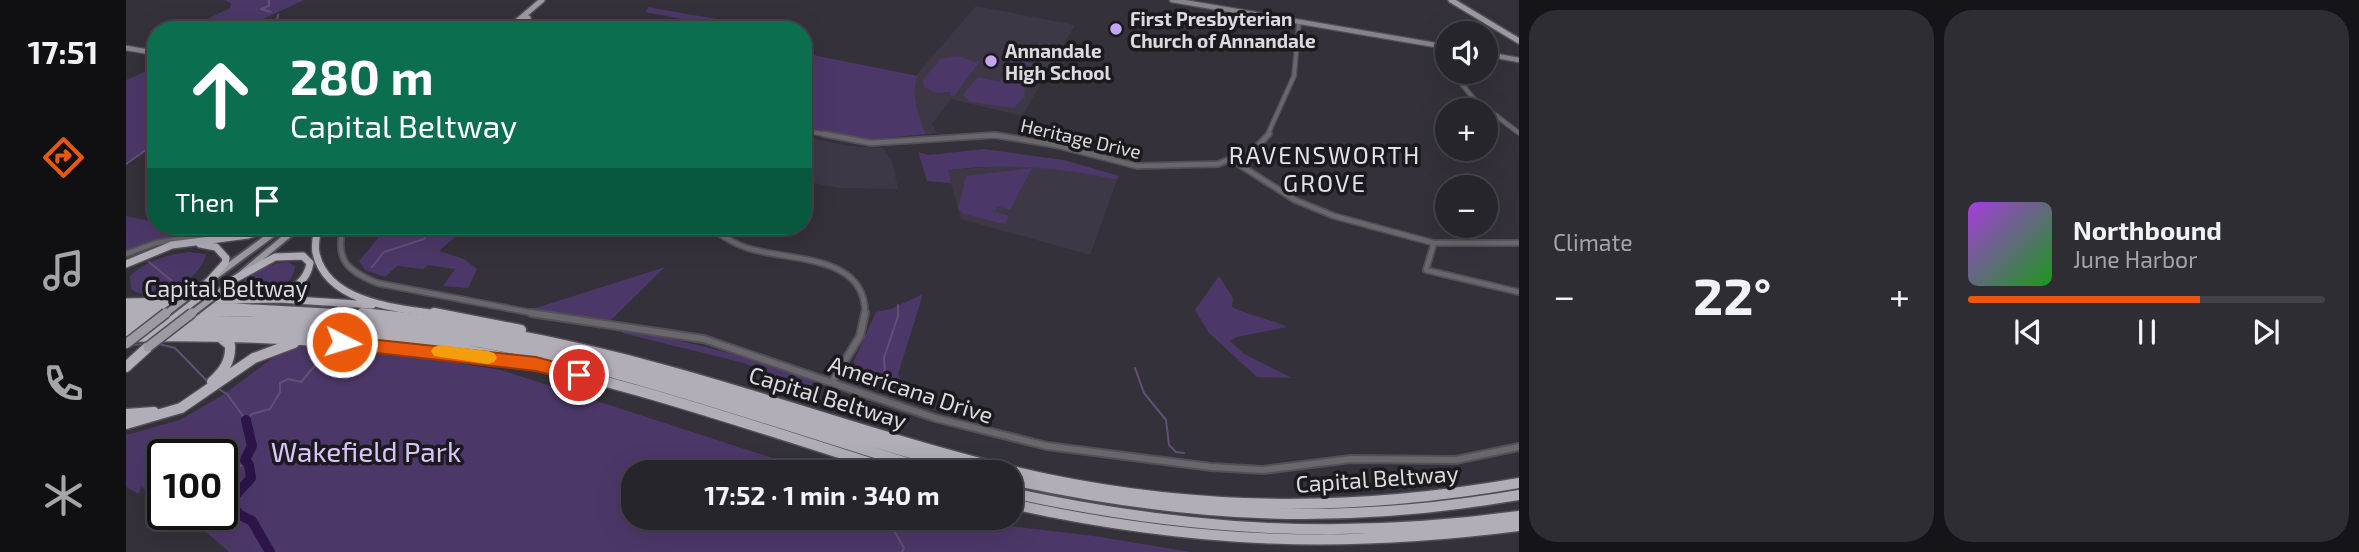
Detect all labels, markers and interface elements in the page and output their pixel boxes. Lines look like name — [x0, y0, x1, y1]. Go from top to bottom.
place label: First Presbyterian Church of Annandale — [1130, 7, 1316, 52]
marker: First Presbyterian Church of Annandale — [1108, 21, 1124, 37]
map controls — [1435, 21, 1498, 238]
button: sound — [1435, 21, 1498, 84]
text: 17:51 — [28, 32, 98, 70]
place label: Annandale High School — [1005, 39, 1112, 84]
text: 280 m — [290, 46, 434, 105]
icon: ahead — [175, 49, 266, 140]
marker: Annandale High School — [983, 53, 999, 69]
button: + — [1435, 98, 1498, 161]
text: Capital Beltway — [290, 106, 517, 144]
street label: Heritage Drive — [1019, 113, 1143, 163]
icon: directions — [39, 133, 88, 182]
district label: RAVENSWORTH GROVE — [1229, 140, 1421, 197]
button: − — [1435, 175, 1498, 238]
icon: arrive — [248, 182, 286, 220]
text: Then — [175, 186, 234, 217]
text: Northbound — [2073, 214, 2222, 245]
text: Climate — [1553, 228, 1633, 256]
text: June Harbor — [2073, 245, 2197, 273]
icon: music — [39, 246, 88, 295]
text: 22° — [1693, 263, 1771, 325]
text: − — [1553, 272, 1575, 318]
text: + — [1889, 272, 1910, 318]
street label: Capital Beltway — [144, 274, 308, 302]
position arrow — [305, 305, 379, 379]
icon: previous — [2009, 313, 2047, 351]
icon: pause — [2128, 313, 2166, 351]
icon: next — [2247, 313, 2285, 351]
pin — [549, 345, 609, 405]
street label: Americana Drive — [825, 349, 997, 429]
icon: arrive — [560, 356, 598, 394]
icon: phone — [39, 359, 88, 408]
street label: Capital Beltway — [746, 360, 910, 434]
park label: Wakefield Park — [271, 434, 461, 468]
speed limit sign: 100 — [147, 439, 238, 530]
street label: Capital Beltway — [1295, 458, 1459, 498]
icon: climate — [39, 471, 88, 520]
text: 17:52 · 1 min · 340 m — [704, 479, 940, 510]

